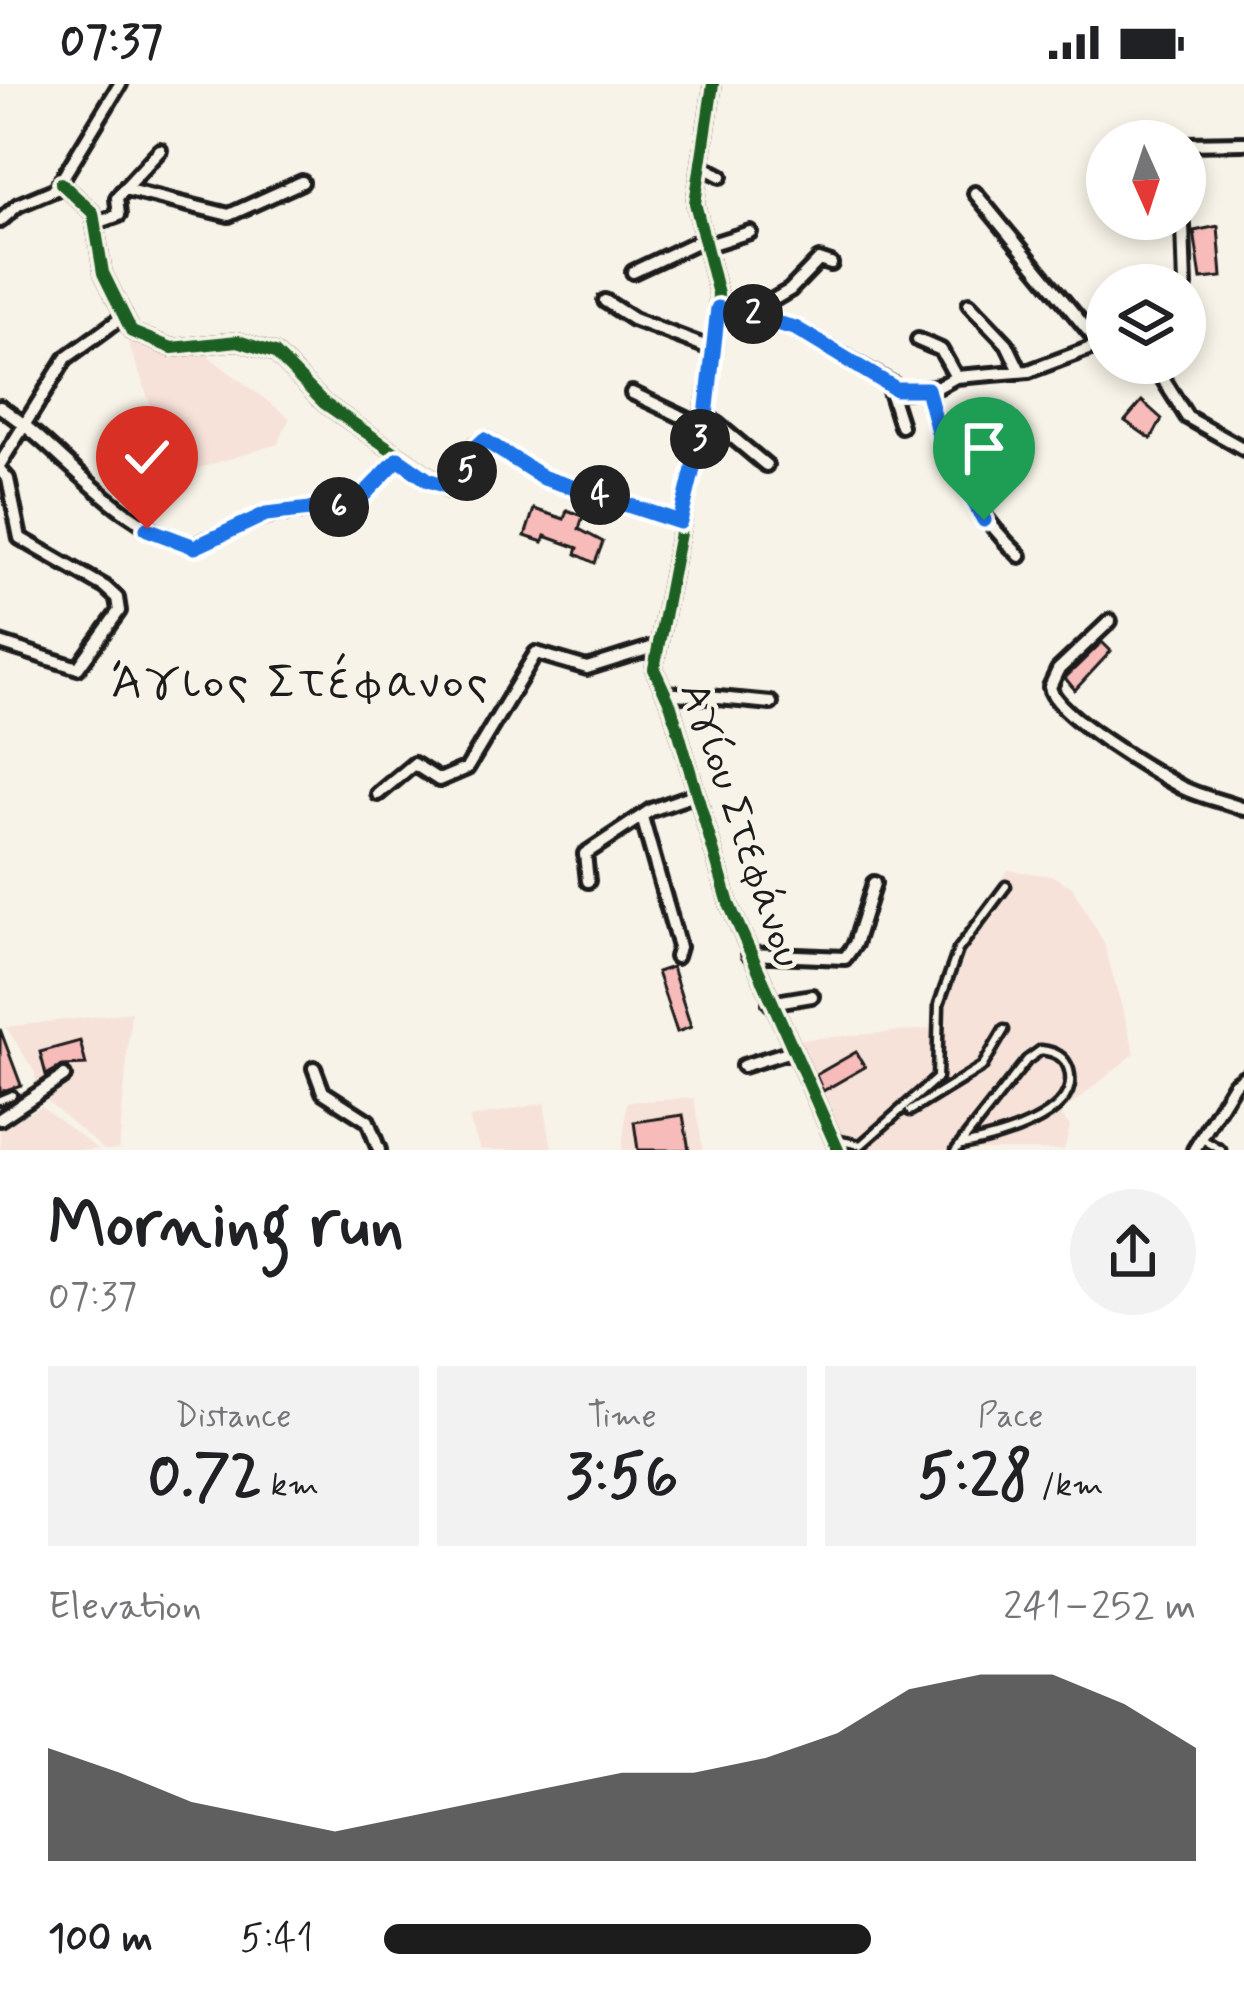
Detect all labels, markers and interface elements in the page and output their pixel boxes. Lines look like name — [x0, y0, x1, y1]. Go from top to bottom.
text: 07:37 — [60, 13, 163, 72]
north arrow — [1086, 120, 1206, 240]
map controls — [1086, 120, 1206, 384]
button: layers — [1086, 264, 1206, 384]
pin: 2 — [723, 284, 783, 344]
text: 2 — [745, 292, 761, 336]
pin — [933, 397, 1035, 520]
pin — [96, 406, 198, 529]
pin: 3 — [670, 409, 730, 469]
icon: arrive — [951, 415, 1017, 481]
text: 3 — [693, 417, 707, 461]
icon: check — [114, 424, 180, 490]
pin: 5 — [437, 441, 497, 501]
text: 5 — [457, 449, 477, 493]
pin: 4 — [570, 465, 630, 525]
text: 4 — [590, 473, 610, 517]
pin: 6 — [309, 477, 369, 537]
text: 6 — [331, 485, 347, 529]
district label: Άγιος Στέφανος — [111, 652, 491, 715]
street label: Αγίου Στεφάνου — [665, 675, 814, 975]
text: Morning run — [48, 1184, 404, 1270]
button: share — [1070, 1189, 1196, 1315]
text: 07:37 — [48, 1272, 137, 1323]
text: Distance — [175, 1395, 291, 1439]
text: Time — [587, 1395, 657, 1439]
text: Pace — [978, 1395, 1043, 1439]
text: 0.72 — [148, 1439, 262, 1518]
text: 3:56 — [566, 1439, 678, 1518]
text: 5:28 — [918, 1439, 1032, 1518]
text: km — [262, 1464, 319, 1508]
text: /km — [1032, 1464, 1104, 1508]
text: Elevation — [48, 1582, 202, 1633]
text: 241–252 m — [1003, 1582, 1196, 1633]
text: 100 m — [48, 1914, 153, 1965]
text: 5:41 — [240, 1914, 313, 1965]

